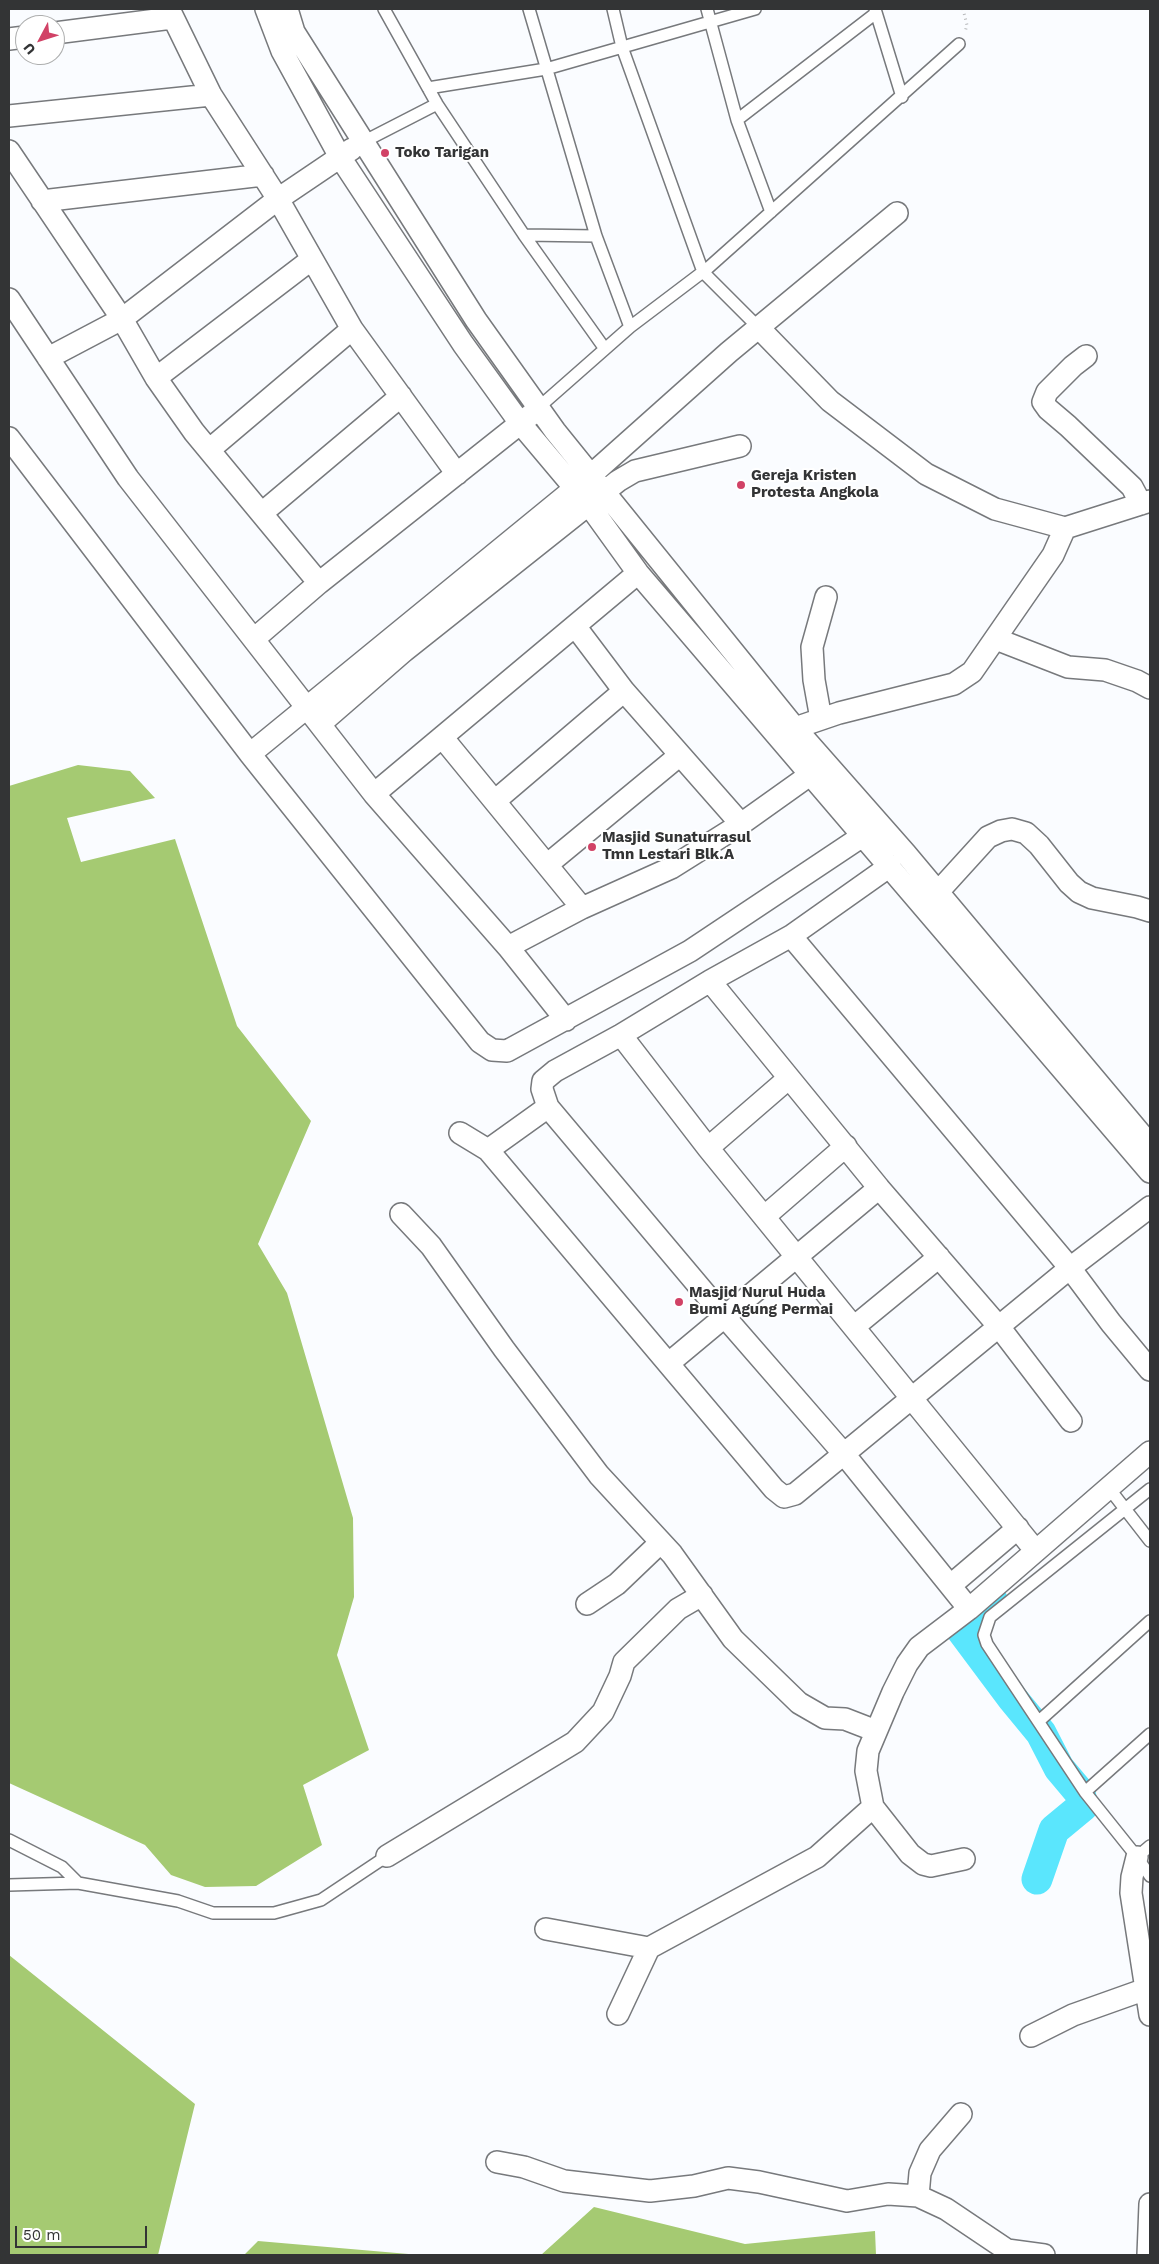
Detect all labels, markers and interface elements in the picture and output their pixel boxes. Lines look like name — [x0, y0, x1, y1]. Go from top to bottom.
north arrow — [15, 15, 65, 65]
text: U — [20, 40, 39, 58]
place label: Toko Tarigan — [395, 144, 489, 162]
marker: Toko Tarigan — [379, 147, 391, 159]
place label: Gereja Kristen Protesta Angkola — [751, 467, 879, 502]
marker: Gereja Kristen Protesta Angkola — [735, 479, 747, 491]
place label: Masjid Sunaturrasul Tmn Lestari Blk.A — [602, 829, 751, 864]
marker: Masjid Sunaturrasul Tmn Lestari Blk.A — [586, 841, 598, 853]
place label: Masjid Nurul Huda Bumi Agung Permai — [689, 1284, 833, 1319]
marker: Masjid Nurul Huda Bumi Agung Permai — [673, 1296, 685, 1308]
scale bar — [18, 2216, 150, 2248]
text: 50 m — [23, 2226, 60, 2244]

